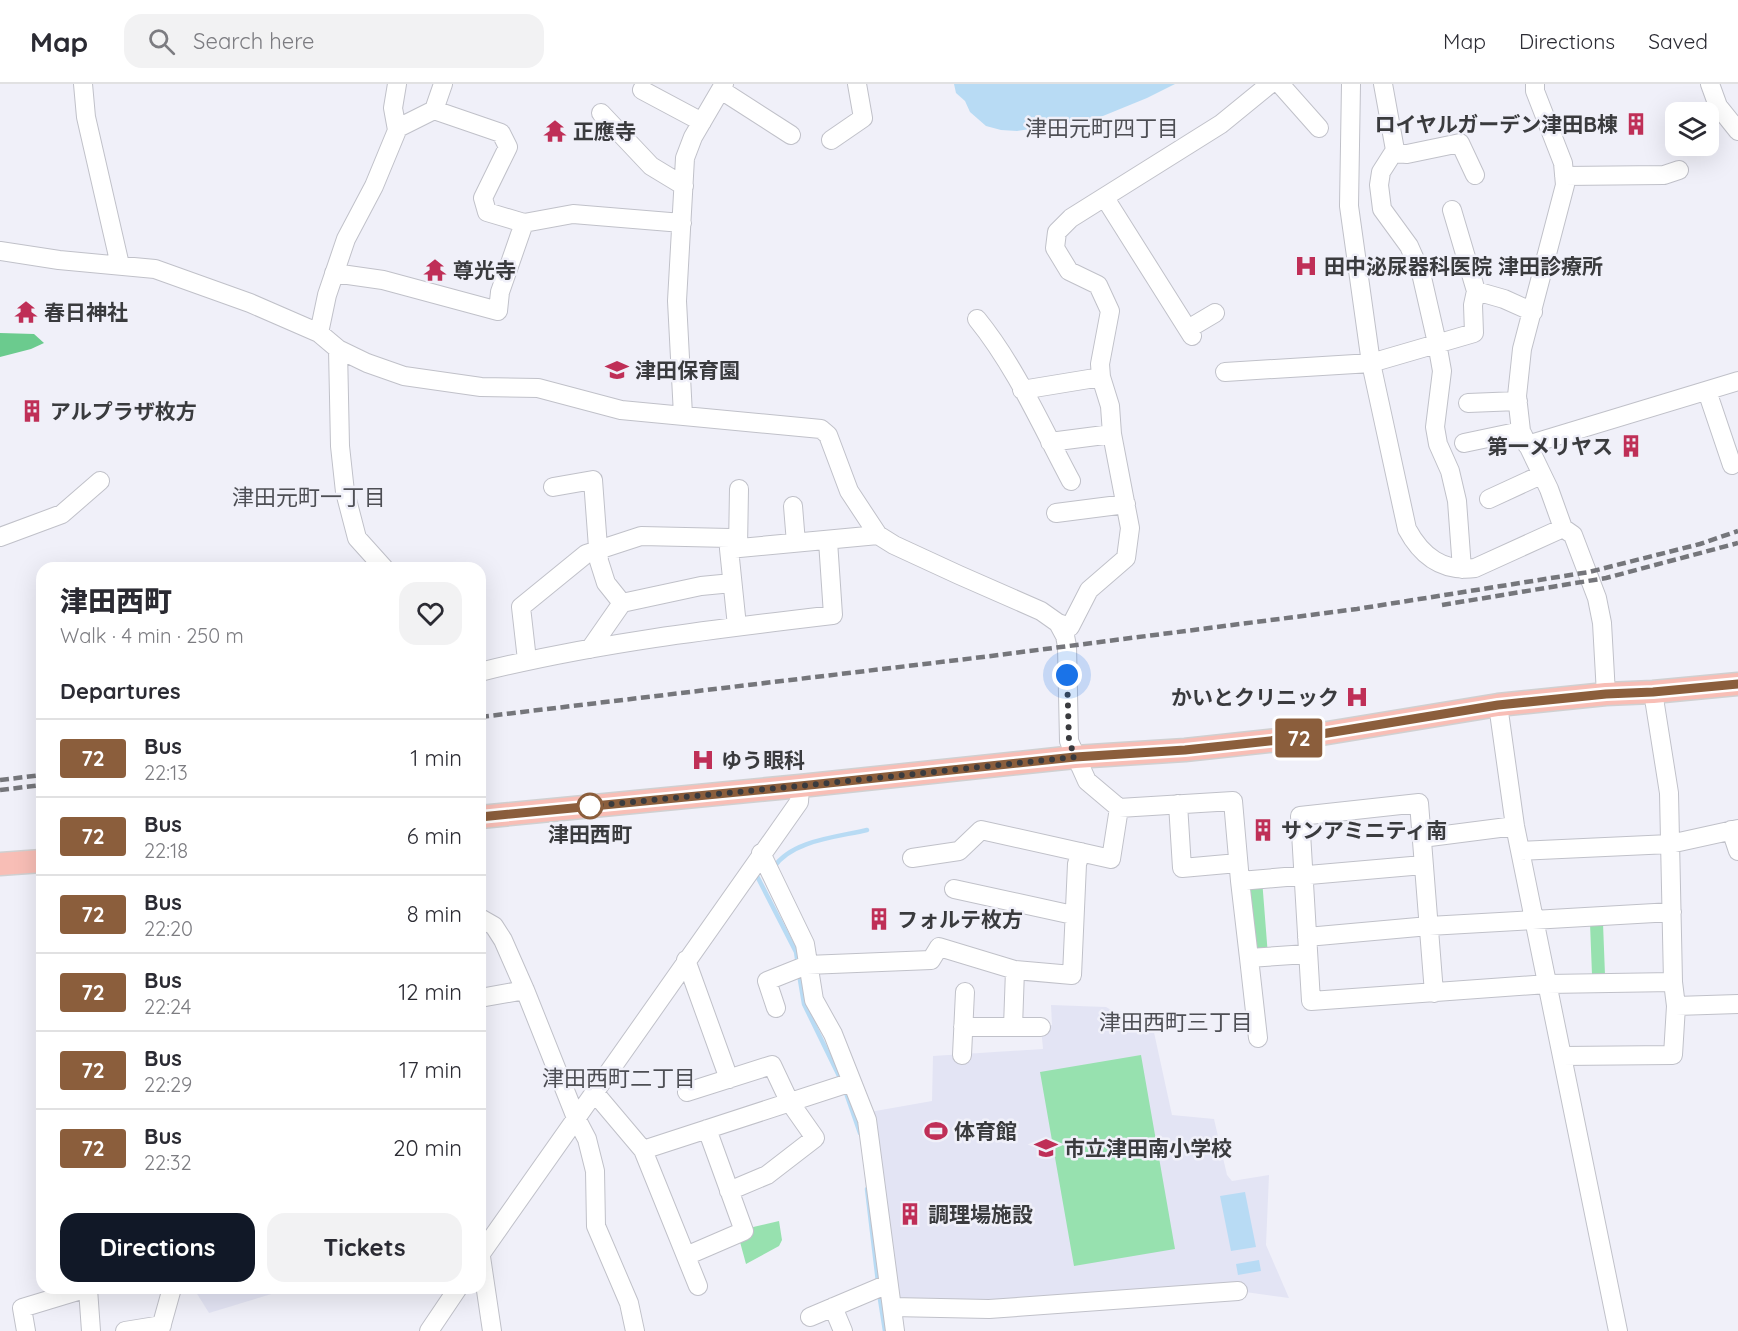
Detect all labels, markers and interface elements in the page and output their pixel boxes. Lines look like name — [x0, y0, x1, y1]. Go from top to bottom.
search box — [124, 14, 544, 68]
text: Map — [30, 24, 88, 59]
icon: search — [145, 25, 178, 58]
text: Search here — [193, 27, 315, 55]
text: Map — [1443, 28, 1486, 54]
text: Directions — [1519, 28, 1615, 54]
text: Saved — [1648, 28, 1708, 54]
map controls — [1665, 102, 1719, 156]
button: layers — [1665, 102, 1719, 156]
place label: ロイヤルガーデン津田B棟 — [1375, 111, 1618, 137]
building icon: ロイヤルガーデン津田B棟 — [1623, 111, 1649, 137]
district label: 津田元町四丁目 — [1025, 114, 1179, 142]
temple icon: 正應寺 — [542, 118, 568, 144]
place label: 正應寺 — [573, 118, 636, 144]
hospital icon: 田中泌尿器科医院 津田診療所 — [1293, 253, 1319, 279]
place label: 田中泌尿器科医院 津田診療所 — [1324, 253, 1603, 279]
temple icon: 尊光寺 — [422, 257, 448, 283]
place label: 尊光寺 — [453, 257, 516, 283]
temple icon: 春日神社 — [13, 299, 39, 325]
place label: 春日神社 — [44, 299, 128, 325]
school or university icon: 津田保育園 — [604, 357, 630, 383]
place label: 津田保育園 — [635, 357, 740, 383]
building icon: アルプラザ枚方 — [19, 398, 45, 424]
place label: アルプラザ枚方 — [50, 398, 197, 424]
place label: 第一メリヤス — [1487, 433, 1613, 459]
building icon: 第一メリヤス — [1618, 433, 1644, 459]
district label: 津田元町一丁目 — [232, 483, 386, 511]
button: heart — [399, 582, 462, 645]
text: 津田西町 — [60, 583, 172, 618]
text: Walk · 4 min · 250 m — [60, 623, 244, 648]
your location — [1052, 660, 1082, 690]
text: Departures — [60, 677, 181, 705]
place label: かいとクリニック — [1171, 684, 1339, 710]
hospital icon: かいとクリニック — [1344, 684, 1370, 710]
line badge: 72 — [1272, 718, 1326, 758]
text: 72 — [1287, 725, 1311, 751]
text: Bus — [144, 732, 182, 760]
text: 1 min — [410, 744, 462, 772]
text: 72 — [81, 745, 105, 771]
hospital icon: ゆう眼科 — [690, 747, 716, 773]
place label: ゆう眼科 — [721, 747, 805, 773]
text: 22:13 — [144, 760, 188, 785]
marker: 津田西町 — [577, 793, 603, 819]
text: Bus — [144, 810, 182, 838]
building icon: サンアミニティ南 — [1250, 817, 1276, 843]
place label: サンアミニティ南 — [1281, 817, 1447, 843]
place label: 津田西町 — [548, 821, 632, 847]
text: 6 min — [407, 822, 462, 850]
text: 72 — [81, 823, 105, 849]
text: 22:18 — [144, 838, 188, 863]
text: Bus — [144, 888, 182, 916]
text: 8 min — [407, 900, 462, 928]
text: 72 — [81, 901, 105, 927]
building icon: フォルテ枚方 — [866, 906, 892, 932]
place label: フォルテ枚方 — [897, 906, 1023, 932]
text: 22:20 — [144, 916, 193, 941]
text: Bus — [144, 966, 182, 994]
text: 12 min — [398, 978, 462, 1006]
text: 72 — [81, 979, 105, 1005]
text: 22:24 — [144, 994, 191, 1019]
district label: 津田西町三丁目 — [1099, 1008, 1253, 1036]
text: Bus — [144, 1044, 182, 1072]
text: 17 min — [399, 1056, 462, 1084]
text: 72 — [81, 1057, 105, 1083]
district label: 津田西町二丁目 — [542, 1064, 696, 1092]
text: 22:29 — [144, 1072, 192, 1097]
sports icon: 体育館 — [923, 1118, 949, 1144]
place label: 体育館 — [954, 1118, 1017, 1144]
text: Bus — [144, 1122, 182, 1150]
text: 20 min — [393, 1134, 462, 1162]
text: 72 — [81, 1135, 105, 1161]
school or university icon: 市立津田南小学校 — [1033, 1135, 1059, 1161]
place label: 市立津田南小学校 — [1064, 1135, 1232, 1161]
text: 22:32 — [144, 1150, 191, 1175]
building icon: 調理場施設 — [897, 1201, 923, 1227]
place label: 調理場施設 — [928, 1201, 1033, 1227]
button: Directions — [60, 1213, 255, 1282]
button: Tickets — [267, 1213, 462, 1282]

